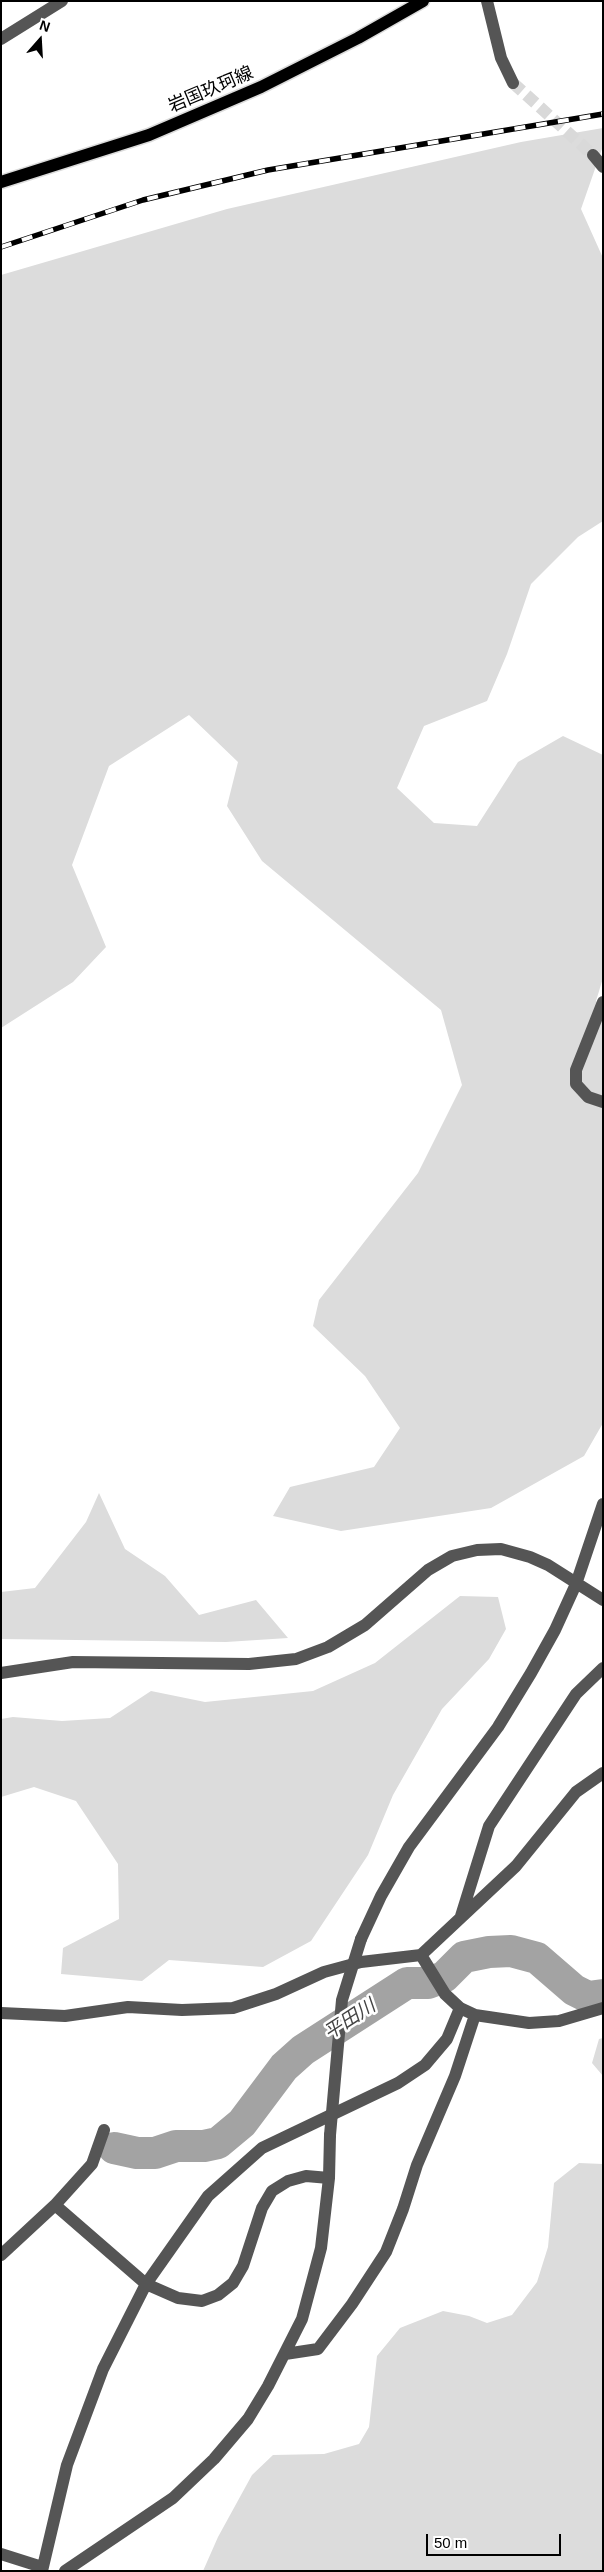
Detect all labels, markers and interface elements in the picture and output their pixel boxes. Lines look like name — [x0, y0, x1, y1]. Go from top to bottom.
north arrow — [15, 15, 65, 65]
text: N — [37, 17, 52, 35]
street label: 岩国玖珂線 — [165, 62, 257, 118]
water label: 平田川 — [320, 1995, 380, 2045]
scale bar — [429, 2524, 564, 2556]
text: 50 m — [434, 2534, 467, 2551]

